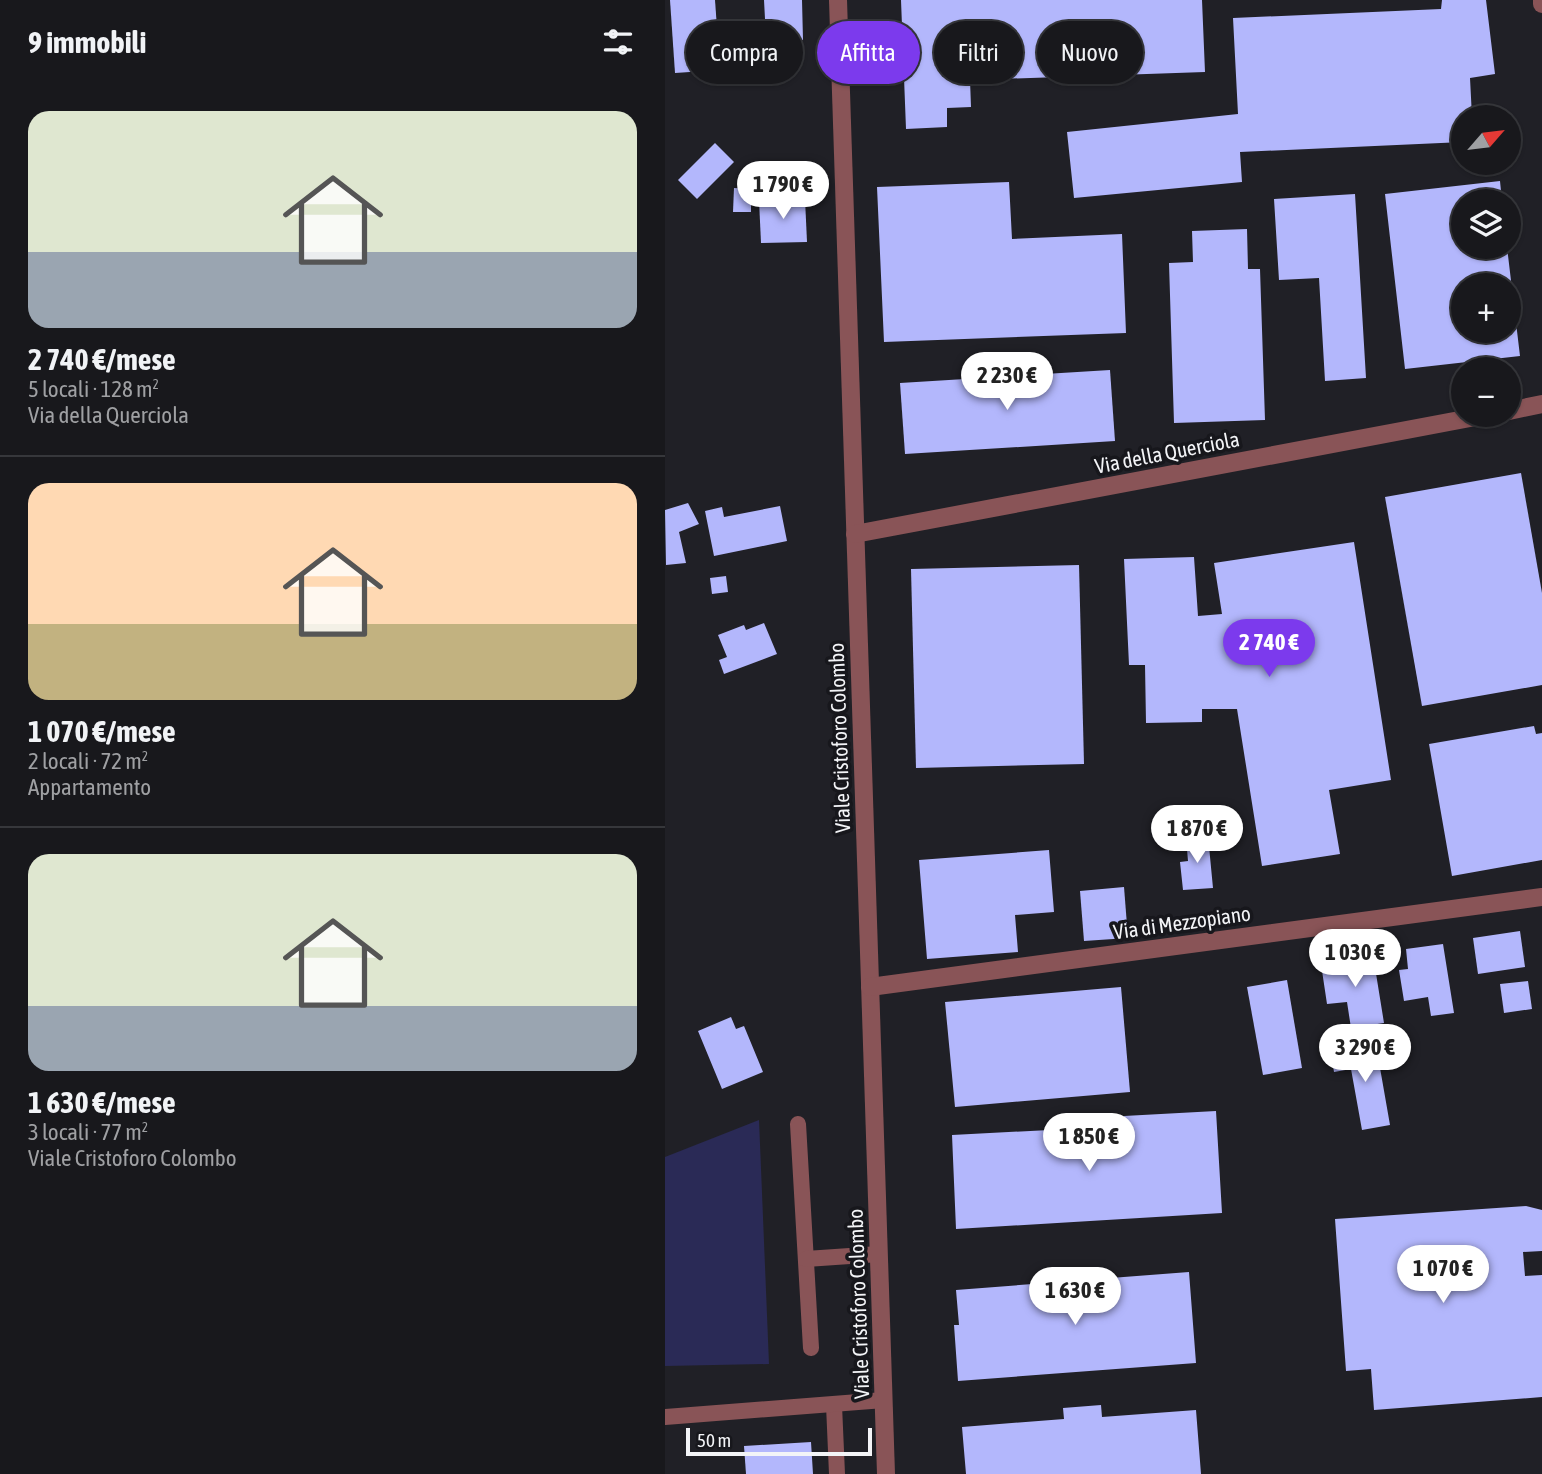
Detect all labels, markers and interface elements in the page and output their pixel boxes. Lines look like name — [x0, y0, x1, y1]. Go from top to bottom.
chip: Compra — [686, 21, 803, 84]
chip: Affitta — [817, 21, 920, 84]
chip: Filtri — [934, 21, 1023, 84]
chip: Nuovo — [1037, 21, 1143, 84]
icon: filters — [599, 23, 637, 61]
text: 9 immobili — [28, 25, 146, 59]
north arrow — [1451, 105, 1521, 175]
map controls — [1451, 105, 1521, 427]
icon: home — [270, 157, 396, 283]
pin: 1 790 € — [718, 162, 848, 221]
text: 1 790 € — [753, 171, 813, 197]
button: layers — [1451, 189, 1521, 259]
button: + — [1451, 273, 1521, 343]
text: 2 740 €/mese — [28, 342, 176, 376]
pin: 2 230 € — [942, 352, 1072, 412]
button: − — [1451, 357, 1521, 427]
text: 2 230 € — [977, 362, 1037, 388]
text: 5 locali · 128 m² — [28, 376, 159, 402]
text: Via della Querciola — [28, 402, 189, 428]
street label: Via della Querciola — [1093, 426, 1241, 478]
icon: home — [270, 529, 396, 655]
pin: 2 740 € — [1204, 620, 1334, 679]
text: 2 740 € — [1239, 629, 1299, 655]
street label: Viale Cristoforo Colombo — [824, 642, 854, 834]
text: 1 070 €/mese — [28, 714, 176, 748]
text: 2 locali · 72 m² — [28, 748, 148, 774]
text: Appartamento — [28, 774, 151, 800]
pin: 1 870 € — [1132, 806, 1262, 865]
text: 1 870 € — [1167, 815, 1227, 841]
icon: home — [270, 900, 396, 1026]
street label: Via di Mezzopiano — [1112, 900, 1252, 944]
pin: 1 030 € — [1290, 930, 1420, 989]
text: 1 030 € — [1325, 939, 1385, 965]
pin: 3 290 € — [1300, 1024, 1430, 1084]
text: 3 290 € — [1335, 1034, 1395, 1060]
text: 1 630 €/mese — [28, 1085, 176, 1119]
pin: 1 850 € — [1024, 1114, 1154, 1173]
text: 3 locali · 77 m² — [28, 1119, 148, 1145]
text: 1 850 € — [1059, 1123, 1119, 1149]
text: Viale Cristoforo Colombo — [28, 1145, 236, 1171]
street label: Viale Cristoforo Colombo — [843, 1208, 873, 1400]
pin: 1 070 € — [1378, 1246, 1508, 1305]
text: 1 070 € — [1413, 1255, 1473, 1281]
pin: 1 630 € — [1010, 1268, 1140, 1327]
text: 1 630 € — [1045, 1277, 1105, 1303]
scale bar — [686, 1425, 871, 1457]
text: 50 m — [697, 1429, 731, 1451]

